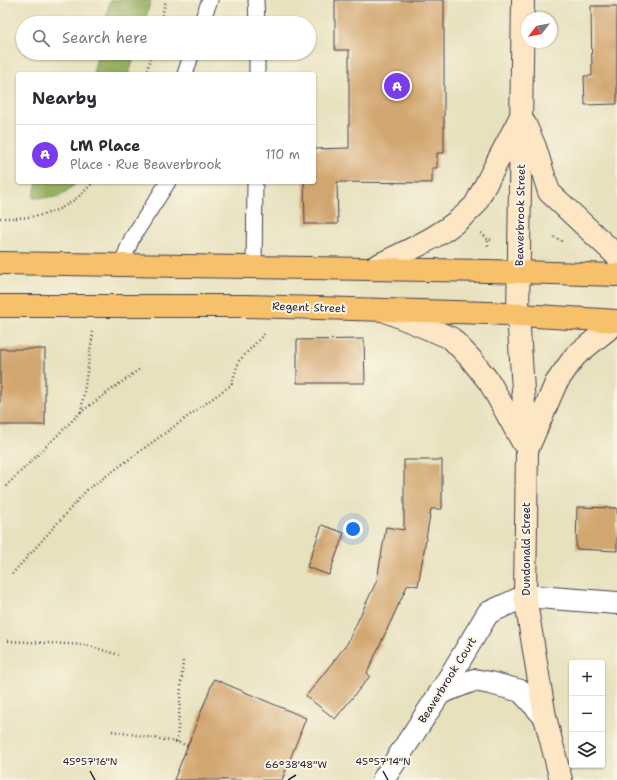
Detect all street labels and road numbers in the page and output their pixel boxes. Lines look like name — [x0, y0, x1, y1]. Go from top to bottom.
street label: Beaverbrook Street — [512, 164, 529, 266]
street label: Regent Street — [272, 299, 346, 316]
street label: Dundonald Street — [519, 502, 534, 596]
street label: Beaverbrook Court — [415, 634, 480, 726]

